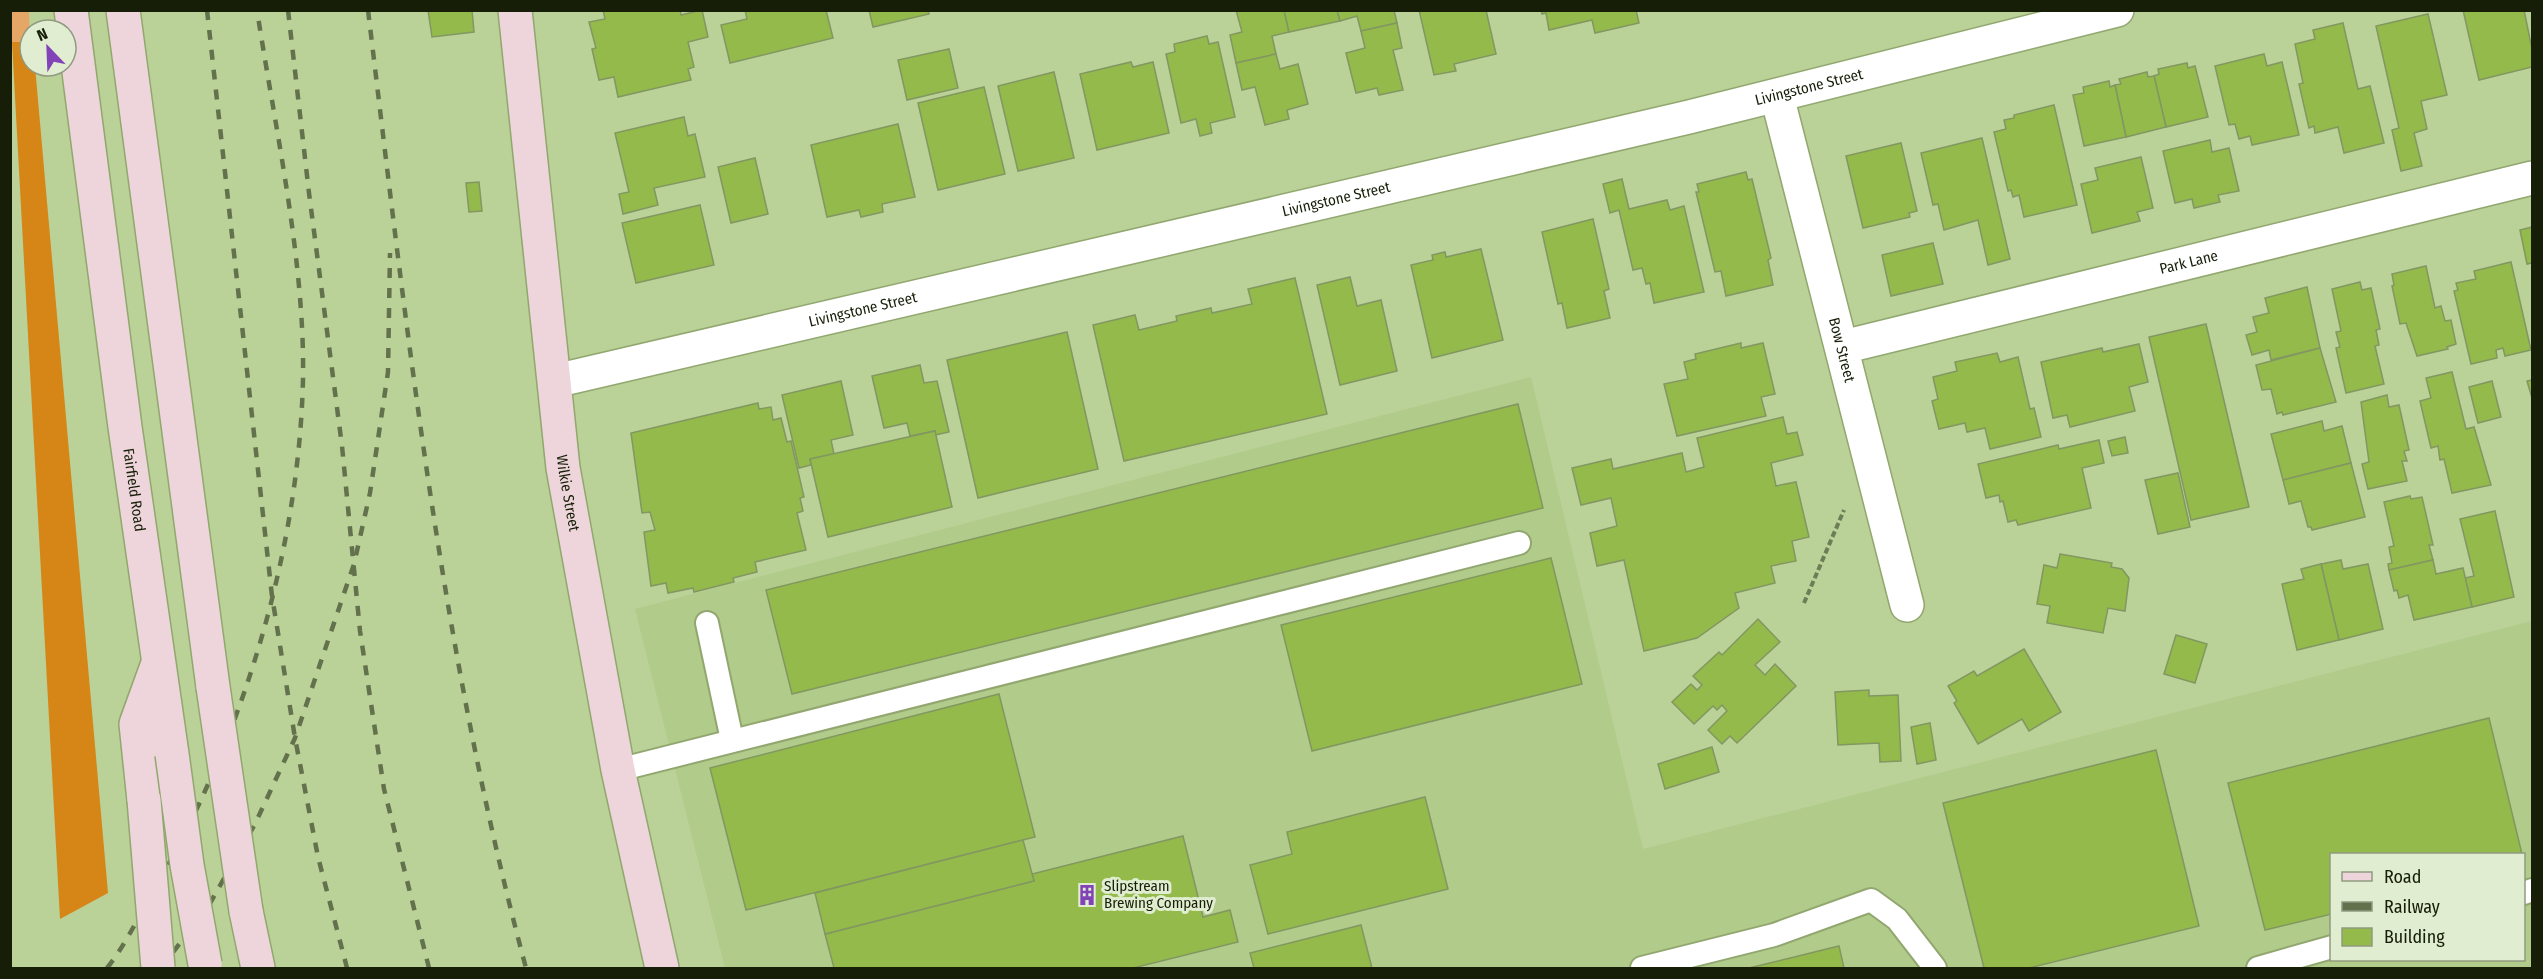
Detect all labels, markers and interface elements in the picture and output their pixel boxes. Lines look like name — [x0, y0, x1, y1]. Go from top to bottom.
north arrow — [18, 18, 78, 78]
text: N — [34, 24, 50, 45]
street label: Livingstone Street — [1753, 65, 1865, 109]
street label: Livingstone Street — [1280, 178, 1392, 220]
street label: Park Lane — [2158, 246, 2220, 278]
street label: Livingstone Street — [807, 288, 919, 331]
street label: Bow Street — [1825, 315, 1859, 384]
street label: Fairfield Road — [119, 447, 149, 533]
street label: Wilkie Street — [553, 454, 583, 533]
legend — [2330, 853, 2525, 961]
text: Road — [2384, 866, 2421, 888]
place label: Slipstream Brewing Company — [1104, 877, 1213, 912]
building icon: Slipstream Brewing Company — [1075, 883, 1099, 907]
text: Railway — [2384, 896, 2440, 918]
text: Building — [2384, 926, 2445, 948]

